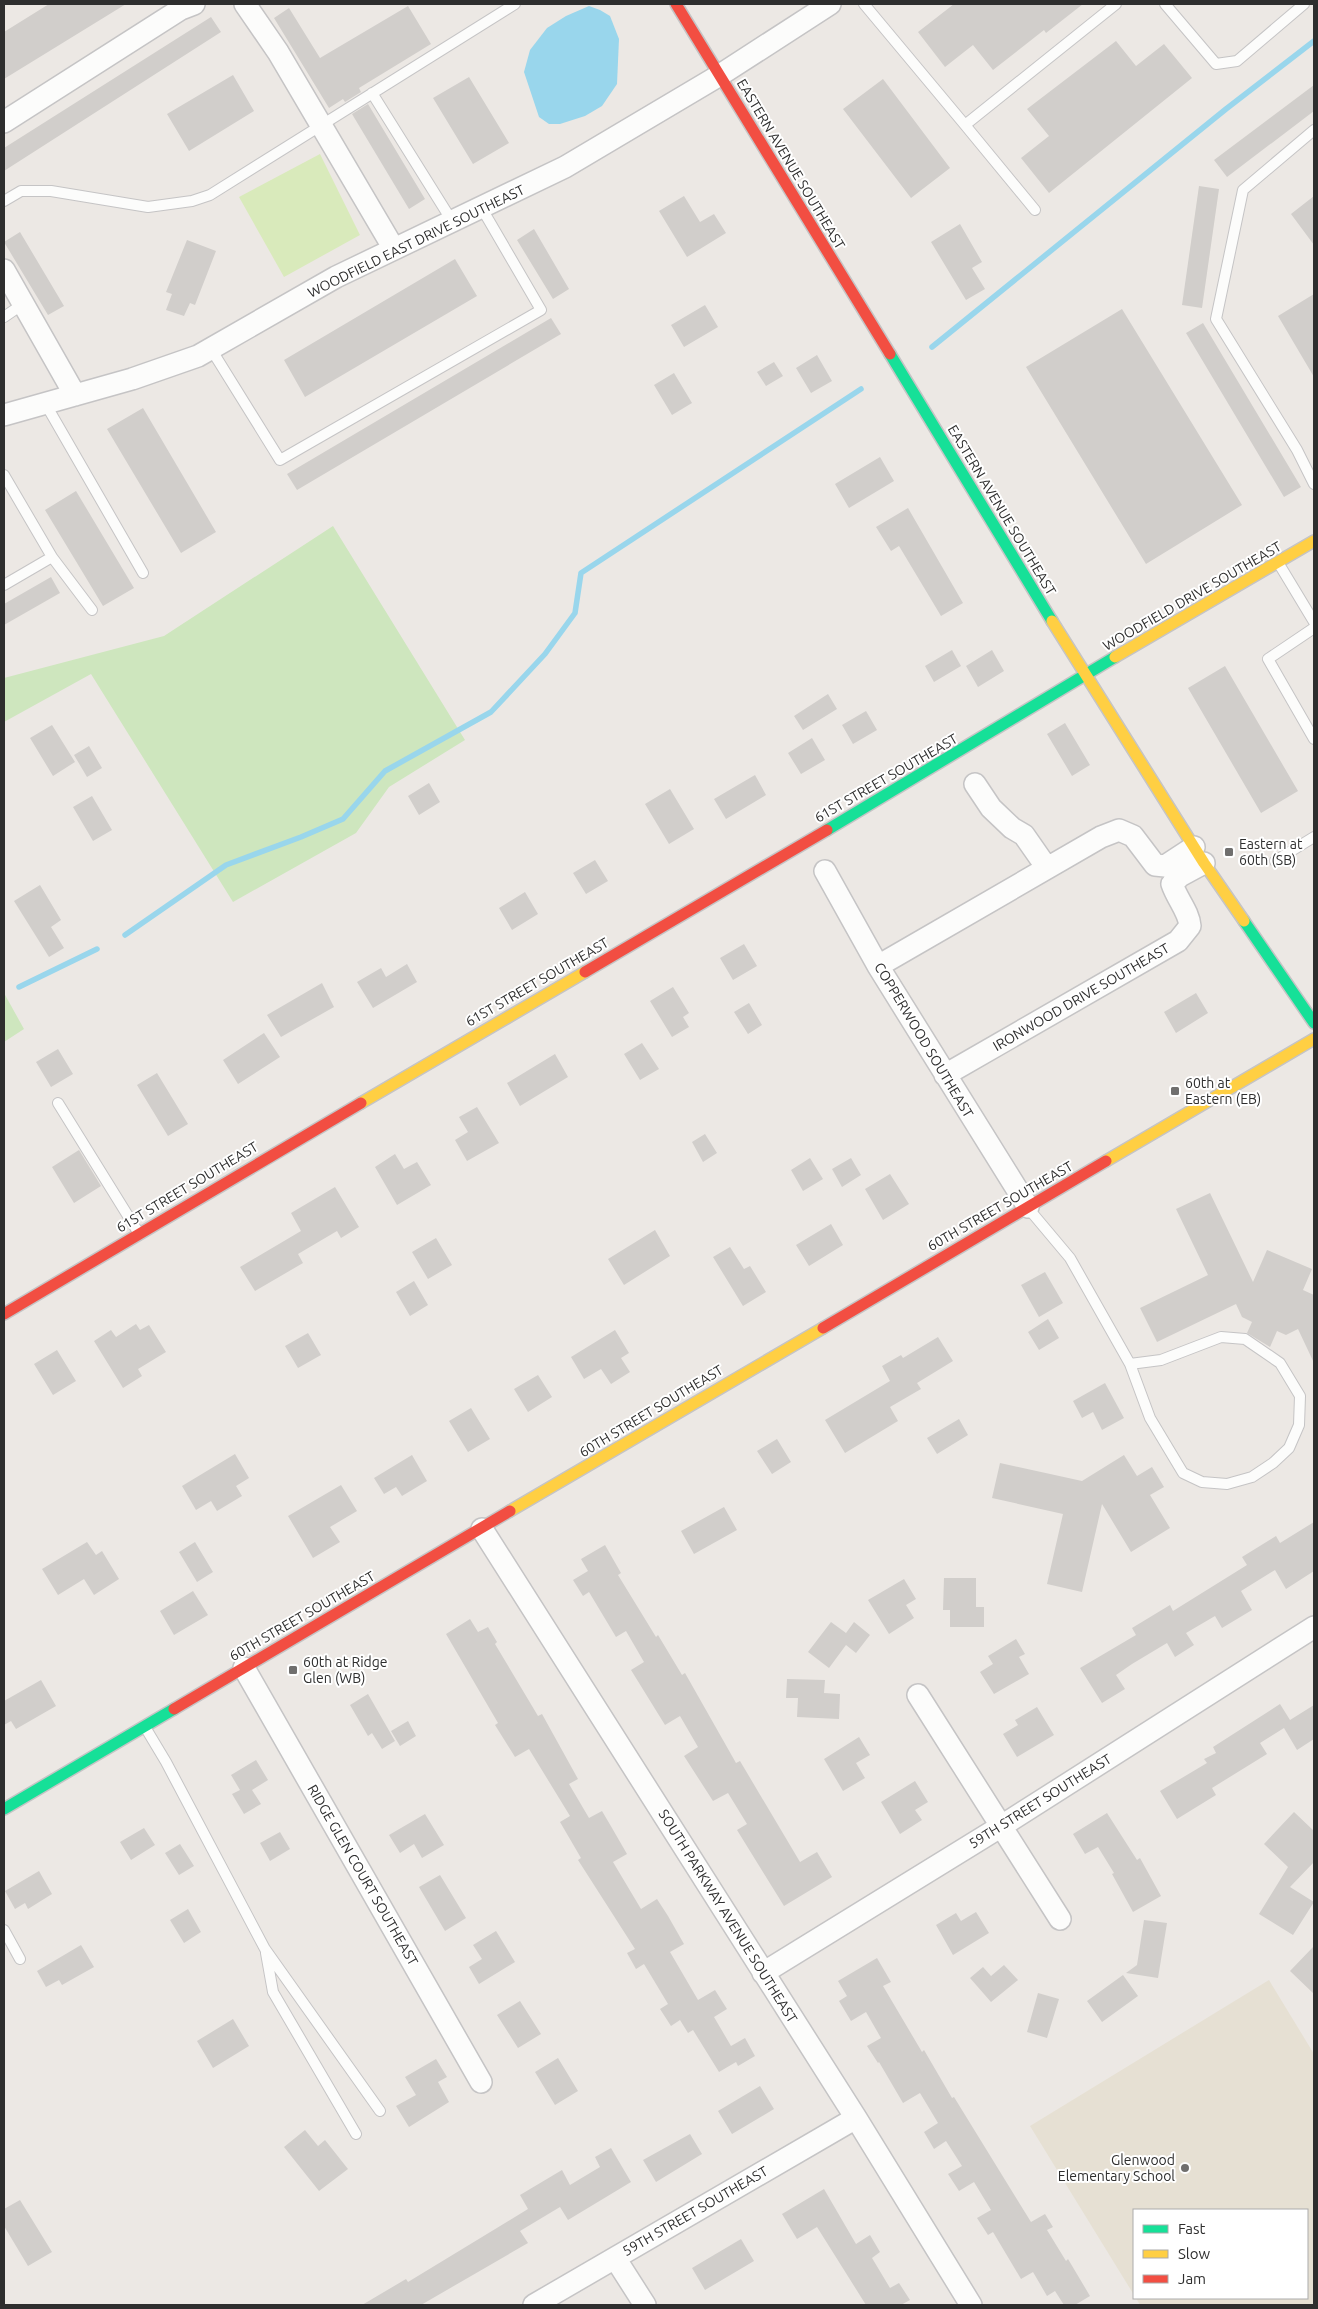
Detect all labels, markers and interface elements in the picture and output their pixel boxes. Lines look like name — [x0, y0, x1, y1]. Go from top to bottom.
street label: EASTERN AVENUE SOUTHEAST — [734, 76, 848, 252]
street label: WOODFIELD EAST DRIVE SOUTHEAST — [305, 181, 527, 301]
street label: EASTERN AVENUE SOUTHEAST — [945, 422, 1059, 598]
street label: WOODFIELD DRIVE SOUTHEAST — [1100, 538, 1284, 654]
street label: 61ST STREET SOUTHEAST — [812, 730, 961, 826]
place label: Eastern at 60th (SB) — [1239, 836, 1303, 868]
marker: Eastern at 60th (SB) — [1223, 846, 1235, 858]
street label: 61ST STREET SOUTHEAST — [463, 934, 612, 1030]
street label: IRONWOOD DRIVE SOUTHEAST — [990, 940, 1172, 1054]
street label: COPPERWOOD SOUTHEAST — [871, 960, 977, 1121]
place label: 60th at Eastern (EB) — [1185, 1075, 1261, 1107]
marker: 60th at Eastern (EB) — [1169, 1085, 1181, 1097]
street label: 61ST STREET SOUTHEAST — [113, 1138, 261, 1236]
street label: 60TH STREET SOUTHEAST — [925, 1158, 1076, 1254]
street label: 60TH STREET SOUTHEAST — [576, 1362, 726, 1460]
street label: 60TH STREET SOUTHEAST — [227, 1568, 378, 1664]
place label: 60th at Ridge Glen (WB) — [303, 1654, 388, 1686]
marker: 60th at Ridge Glen (WB) — [287, 1664, 299, 1676]
street label: 59TH STREET SOUTHEAST — [966, 1750, 1114, 1851]
street label: RIDGE GLEN COURT SOUTHEAST — [304, 1782, 422, 1969]
street label: SOUTH PARKWAY AVENUE SOUTHEAST — [655, 1806, 801, 2026]
place label: Glenwood Elementary School — [1058, 2152, 1175, 2184]
marker: Glenwood Elementary School — [1179, 2162, 1191, 2174]
street label: 59TH STREET SOUTHEAST — [620, 2163, 771, 2259]
legend — [1133, 2209, 1308, 2299]
text: Fast — [1178, 2220, 1206, 2237]
text: Slow — [1178, 2245, 1211, 2262]
text: Jam — [1178, 2270, 1206, 2287]

